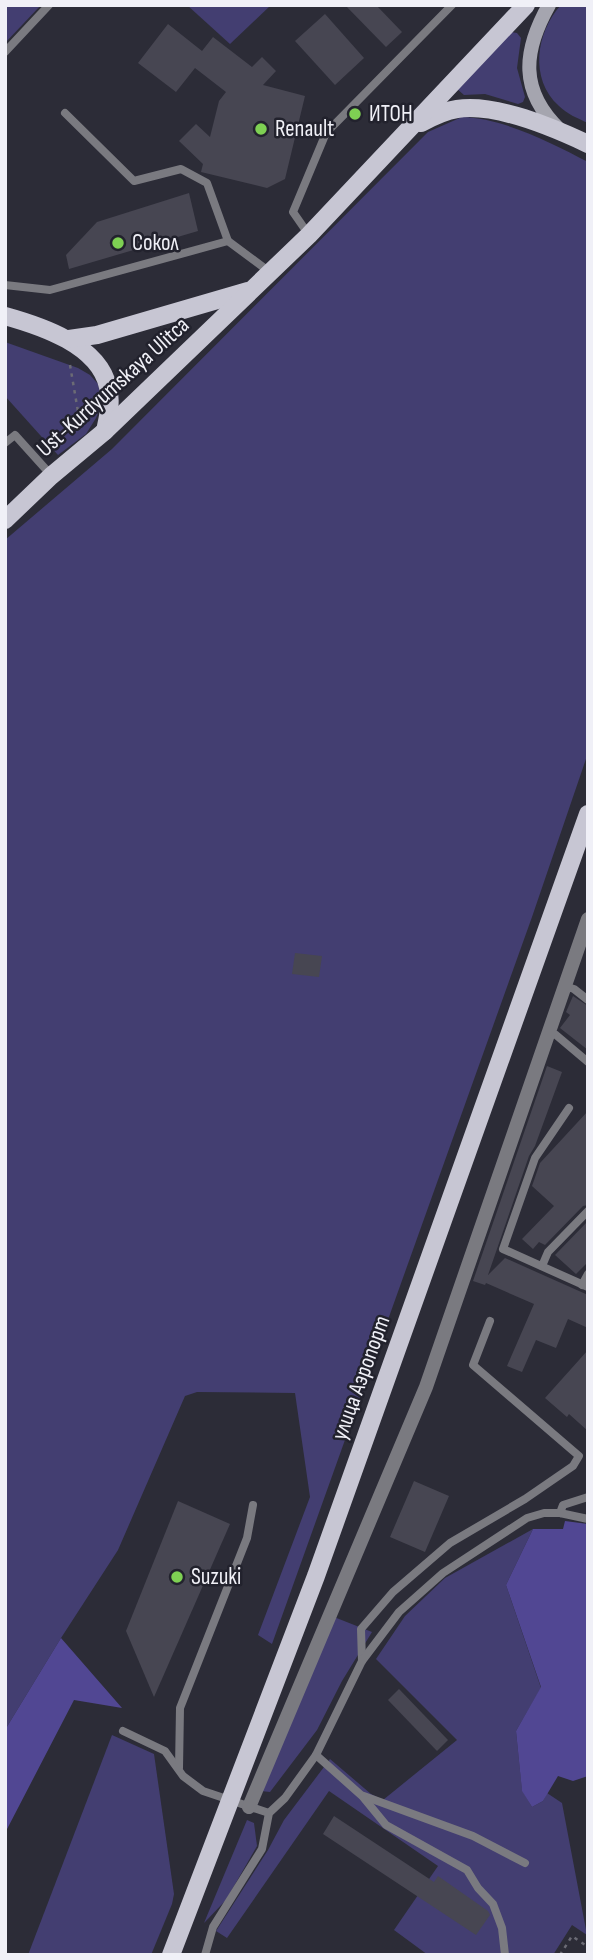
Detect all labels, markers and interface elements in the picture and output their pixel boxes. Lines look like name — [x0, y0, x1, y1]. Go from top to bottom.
place label: ИТОН — [369, 100, 413, 128]
marker: ИТОН — [347, 106, 363, 122]
place label: Renault — [275, 115, 334, 143]
marker: Renault — [253, 121, 269, 137]
place label: Сокол — [132, 229, 179, 257]
marker: Сокол — [110, 235, 126, 251]
street label: Ust-Kurdyumskaya Ulitca — [31, 311, 195, 463]
street label: улица Аэропорт — [326, 1312, 396, 1444]
place label: Suzuki — [191, 1563, 241, 1591]
marker: Suzuki — [169, 1569, 185, 1585]

